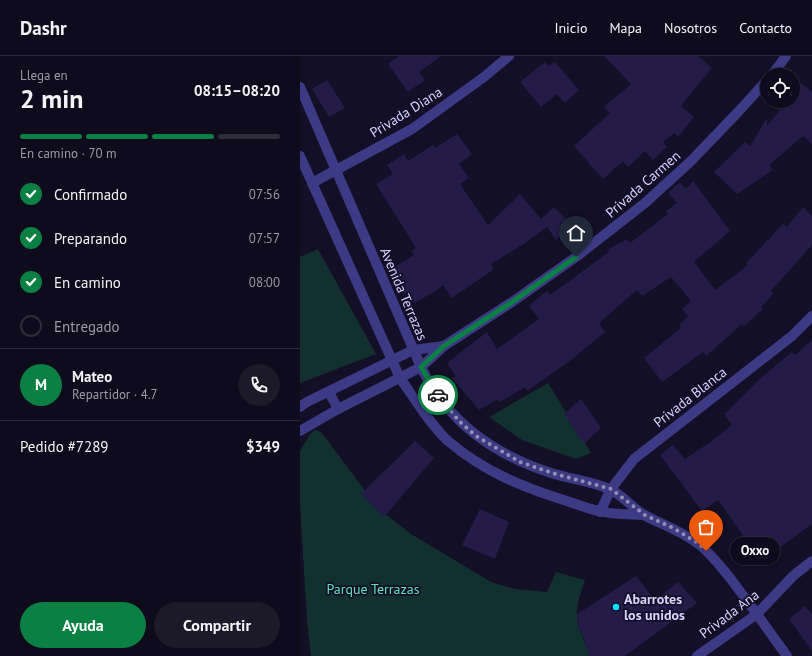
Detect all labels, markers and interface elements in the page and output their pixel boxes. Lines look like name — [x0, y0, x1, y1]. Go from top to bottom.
text: Dashr — [20, 16, 67, 40]
text: Inicio — [554, 19, 587, 37]
text: Mapa — [609, 19, 642, 37]
text: Nosotros — [664, 19, 717, 37]
text: Contacto — [739, 19, 792, 37]
text: Llega en — [20, 67, 68, 84]
map controls — [760, 68, 800, 108]
button: locate — [760, 68, 800, 108]
text: 08:15–08:20 — [194, 81, 280, 100]
text: 2 min — [20, 82, 83, 115]
street label: Privada Diana — [366, 83, 446, 141]
text: En camino · 70 m — [20, 145, 117, 162]
street label: Privada Carmen — [602, 147, 684, 221]
icon: check — [20, 183, 42, 205]
text: Confirmado — [54, 185, 127, 204]
text: 07:56 — [249, 186, 280, 203]
pin — [559, 216, 593, 257]
icon: home — [565, 222, 587, 244]
icon: check — [20, 227, 42, 249]
text: Preparando — [54, 229, 127, 248]
text: 07:57 — [249, 230, 280, 247]
street label: Avenida Terrazas — [376, 245, 432, 343]
icon: check — [20, 271, 42, 293]
text: En camino — [54, 273, 121, 292]
text: 08:00 — [249, 274, 280, 291]
text: Entregado — [54, 317, 120, 336]
street label: Privada Blanca — [650, 363, 730, 431]
button: phone — [238, 364, 280, 406]
text: Mateo — [72, 367, 112, 386]
text: M — [35, 375, 47, 394]
courier — [418, 375, 458, 415]
icon: car — [427, 384, 449, 406]
text: Repartidor · 4.7 — [72, 386, 158, 403]
text: Pedido #7289 — [20, 437, 109, 456]
text: $349 — [246, 437, 280, 456]
pin — [689, 510, 723, 551]
icon: bag — [695, 516, 717, 538]
callout: Oxxo — [730, 537, 780, 565]
text: Oxxo — [741, 542, 769, 559]
park label: Parque Terrazas — [326, 580, 420, 598]
street label: Privada Ana — [696, 586, 762, 642]
place label: Abarrotes los unidos — [624, 590, 685, 624]
button: Ayuda — [20, 602, 146, 648]
button: Compartir — [154, 602, 280, 648]
marker: Abarrotes los unidos — [611, 602, 621, 612]

